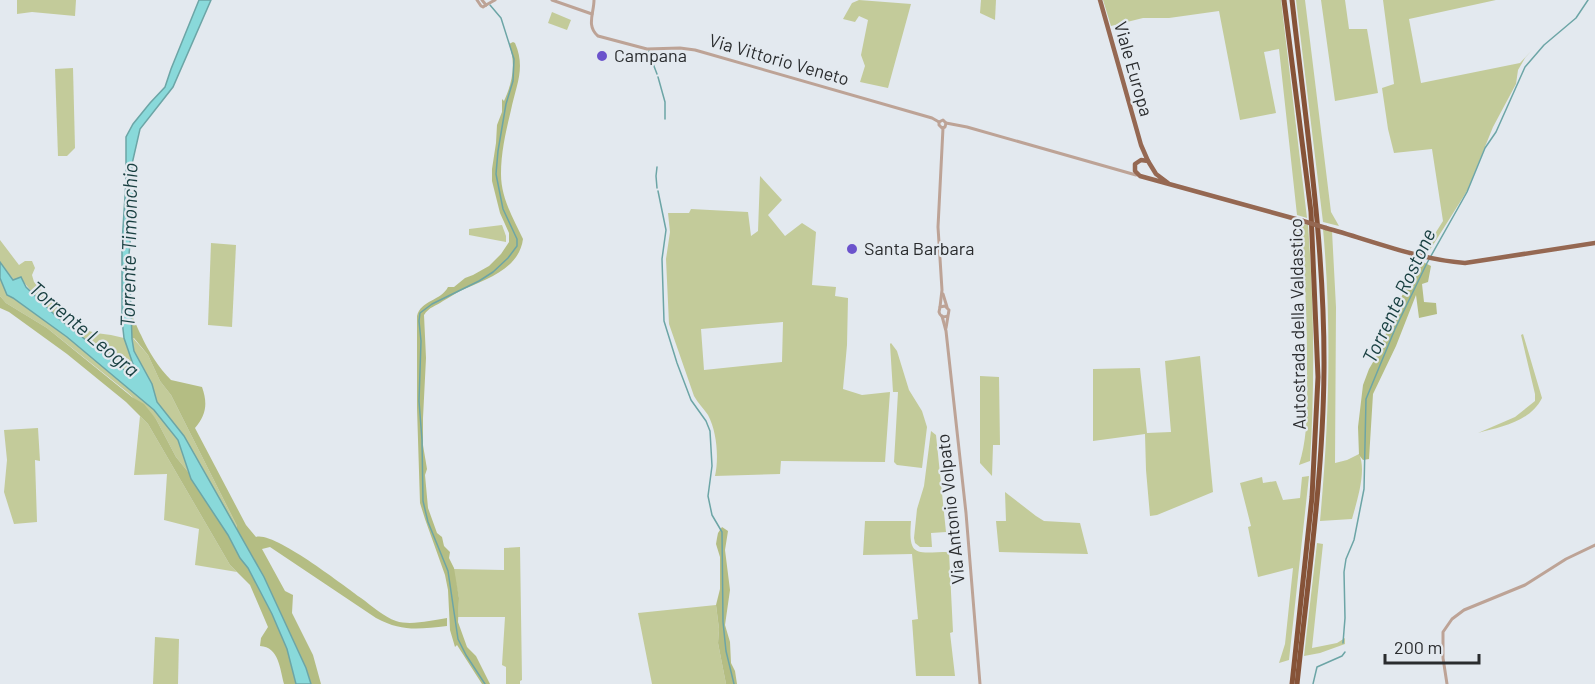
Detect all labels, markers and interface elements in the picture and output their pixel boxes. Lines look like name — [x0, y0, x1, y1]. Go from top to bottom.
street label: Viale Europa — [1110, 19, 1158, 119]
street label: Via Vittorio Veneto — [707, 29, 852, 90]
place label: Campana — [614, 44, 687, 66]
marker: Campana — [595, 49, 609, 63]
water label: Torrente Timonchio — [115, 162, 141, 327]
street label: Autostrada della Valdastico — [1284, 218, 1310, 430]
water label: Torrente Rostone — [1356, 224, 1440, 367]
place label: Santa Barbara — [864, 237, 974, 259]
marker: Santa Barbara — [845, 242, 859, 256]
water label: Torrente Leogra — [25, 275, 144, 381]
street label: Via Antonio Volpato — [931, 433, 969, 585]
scale bar — [1385, 627, 1480, 665]
text: 200 m — [1394, 636, 1442, 658]

